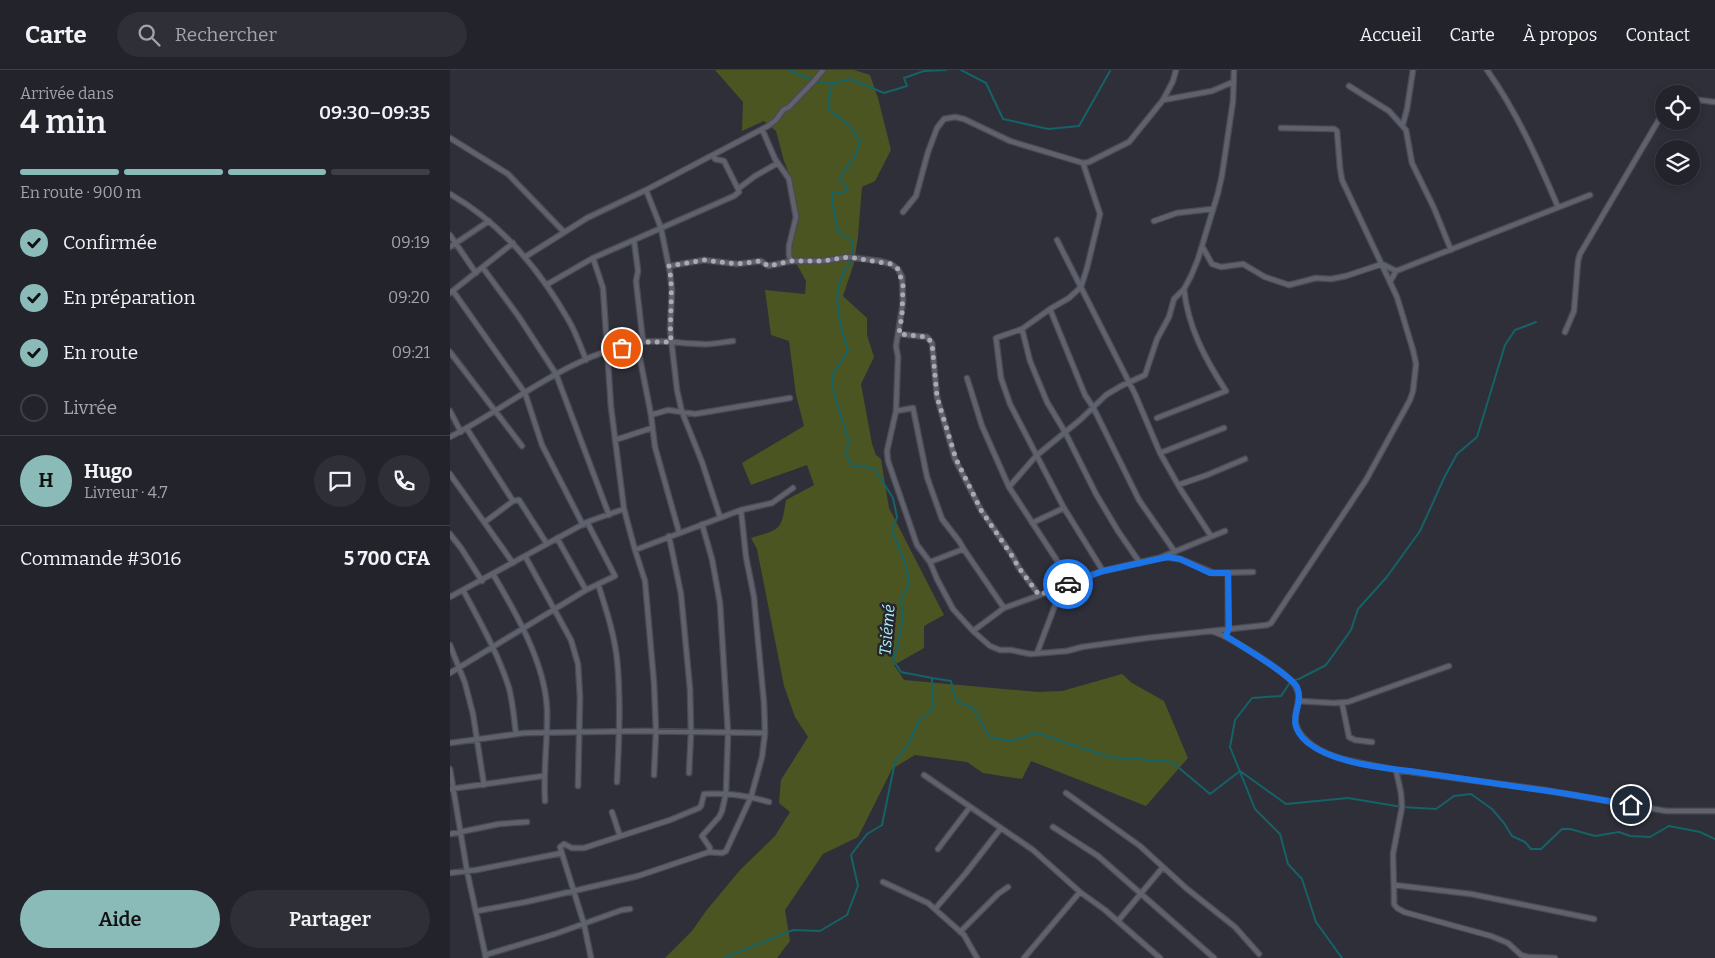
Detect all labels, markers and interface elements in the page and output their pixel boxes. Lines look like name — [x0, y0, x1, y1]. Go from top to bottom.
search box — [117, 12, 467, 57]
text: Carte — [25, 21, 87, 49]
icon: search — [135, 21, 163, 49]
text: Rechercher — [175, 23, 277, 46]
text: Accueil — [1360, 24, 1422, 46]
text: Carte — [1450, 24, 1495, 46]
text: À propos — [1523, 24, 1597, 46]
text: Contact — [1625, 24, 1690, 46]
text: Arrivée dans — [20, 84, 114, 103]
map controls — [1655, 85, 1700, 185]
button: locate — [1655, 85, 1700, 130]
text: 09:30–09:35 — [319, 101, 430, 124]
text: 4 min — [20, 103, 106, 141]
button: layers — [1655, 140, 1700, 185]
text: En route · 900 m — [20, 183, 141, 202]
icon: check — [20, 229, 48, 257]
text: Confirmée — [63, 231, 157, 254]
text: 09:19 — [391, 233, 430, 252]
icon: check — [20, 284, 48, 312]
text: En préparation — [63, 286, 196, 309]
text: 09:20 — [388, 288, 430, 307]
pin — [601, 327, 643, 369]
icon: bag — [608, 334, 636, 362]
icon: check — [20, 339, 48, 367]
text: En route — [63, 341, 138, 364]
text: 09:21 — [392, 343, 430, 362]
text: Livrée — [63, 396, 117, 419]
button: chat — [314, 455, 366, 507]
button: phone — [378, 455, 430, 507]
text: Hugo — [84, 460, 133, 483]
text: H — [39, 469, 53, 492]
text: Livreur · 4.7 — [84, 483, 168, 502]
text: Commande #3016 — [20, 547, 181, 570]
text: 5 700 CFA — [344, 547, 430, 570]
courier — [1043, 559, 1093, 609]
icon: car — [1054, 570, 1082, 598]
water label: Tsiémé — [875, 604, 899, 656]
pin — [1610, 784, 1652, 826]
icon: home — [1617, 791, 1645, 819]
button: Aide — [20, 890, 220, 948]
button: Partager — [230, 890, 430, 948]

